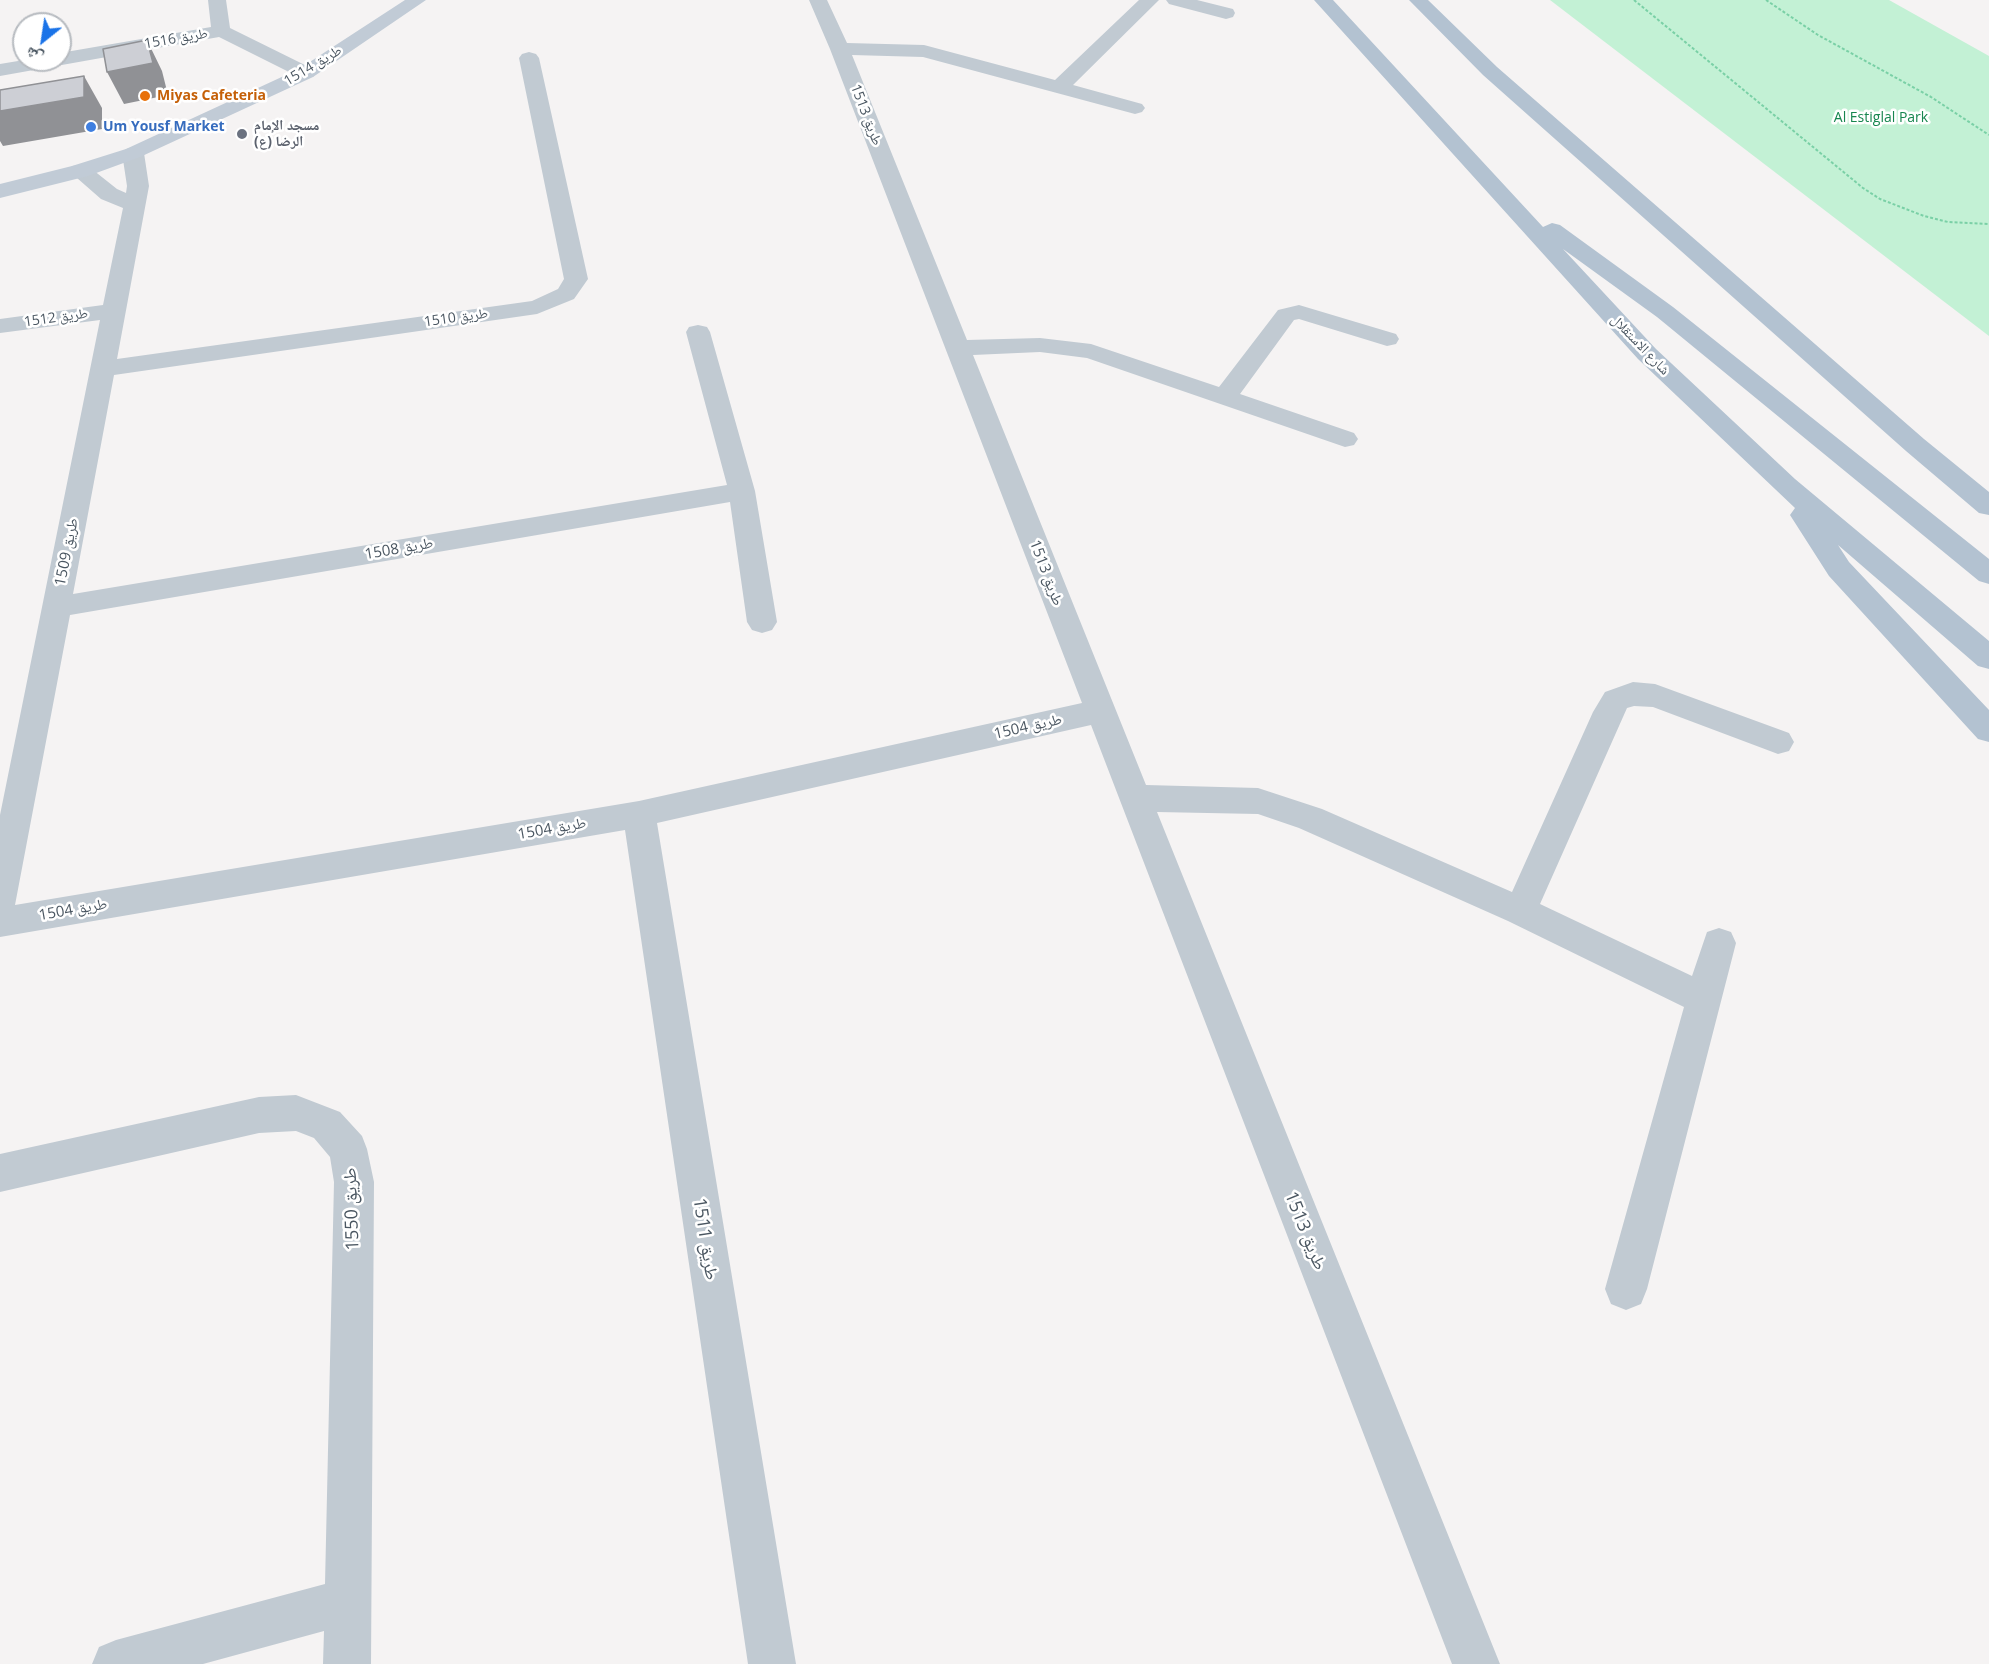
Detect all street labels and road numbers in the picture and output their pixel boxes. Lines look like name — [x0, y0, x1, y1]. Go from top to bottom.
street label: طريق 1516 — [143, 25, 209, 53]
street label: طريق 1514 — [281, 42, 345, 90]
street label: طريق 1513 — [847, 82, 885, 148]
street label: طريق 1512 — [23, 305, 89, 331]
street label: طريق 1510 — [423, 305, 489, 331]
street label: شارع الاستقلال — [1607, 311, 1673, 379]
street label: طريق 1509 — [52, 516, 82, 588]
street label: طريق 1508 — [363, 534, 435, 564]
street label: طريق 1513 — [1025, 538, 1067, 608]
street label: طريق 1504 — [992, 710, 1064, 744]
street label: طريق 1504 — [516, 814, 588, 844]
street label: طريق 1504 — [37, 895, 109, 925]
street label: طريق 1550 — [340, 1167, 364, 1251]
street label: طريق 1513 — [1279, 1189, 1331, 1273]
street label: طريق 1511 — [688, 1196, 722, 1282]

